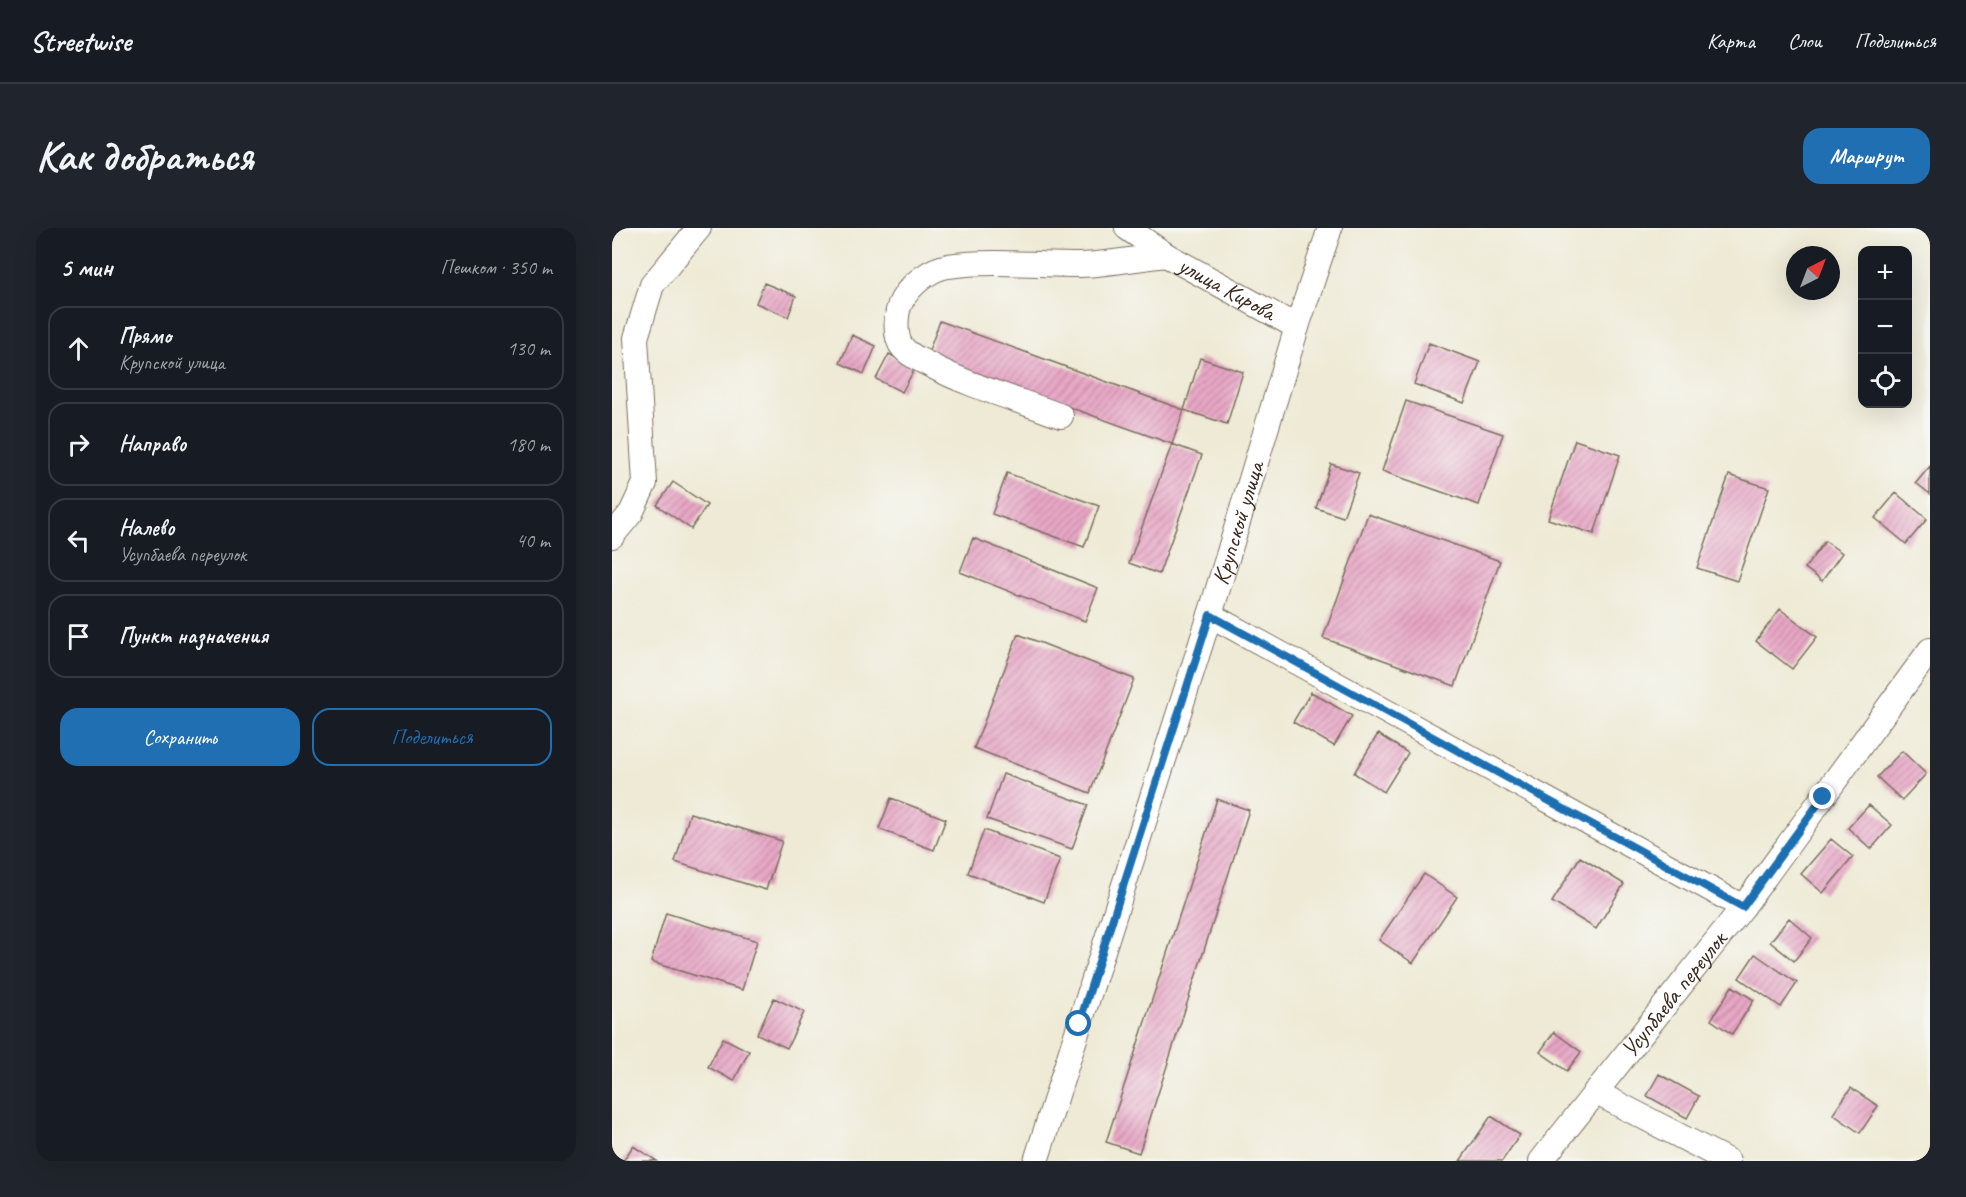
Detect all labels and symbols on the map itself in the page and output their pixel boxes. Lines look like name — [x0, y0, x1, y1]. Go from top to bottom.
north arrow — [1786, 246, 1840, 300]
street label: улица Кирова — [1172, 249, 1283, 328]
street label: Крупской улица — [1205, 456, 1271, 588]
route end — [1809, 783, 1835, 809]
street label: Усупбаева переулок — [1614, 923, 1734, 1063]
route start — [1065, 1010, 1091, 1036]

